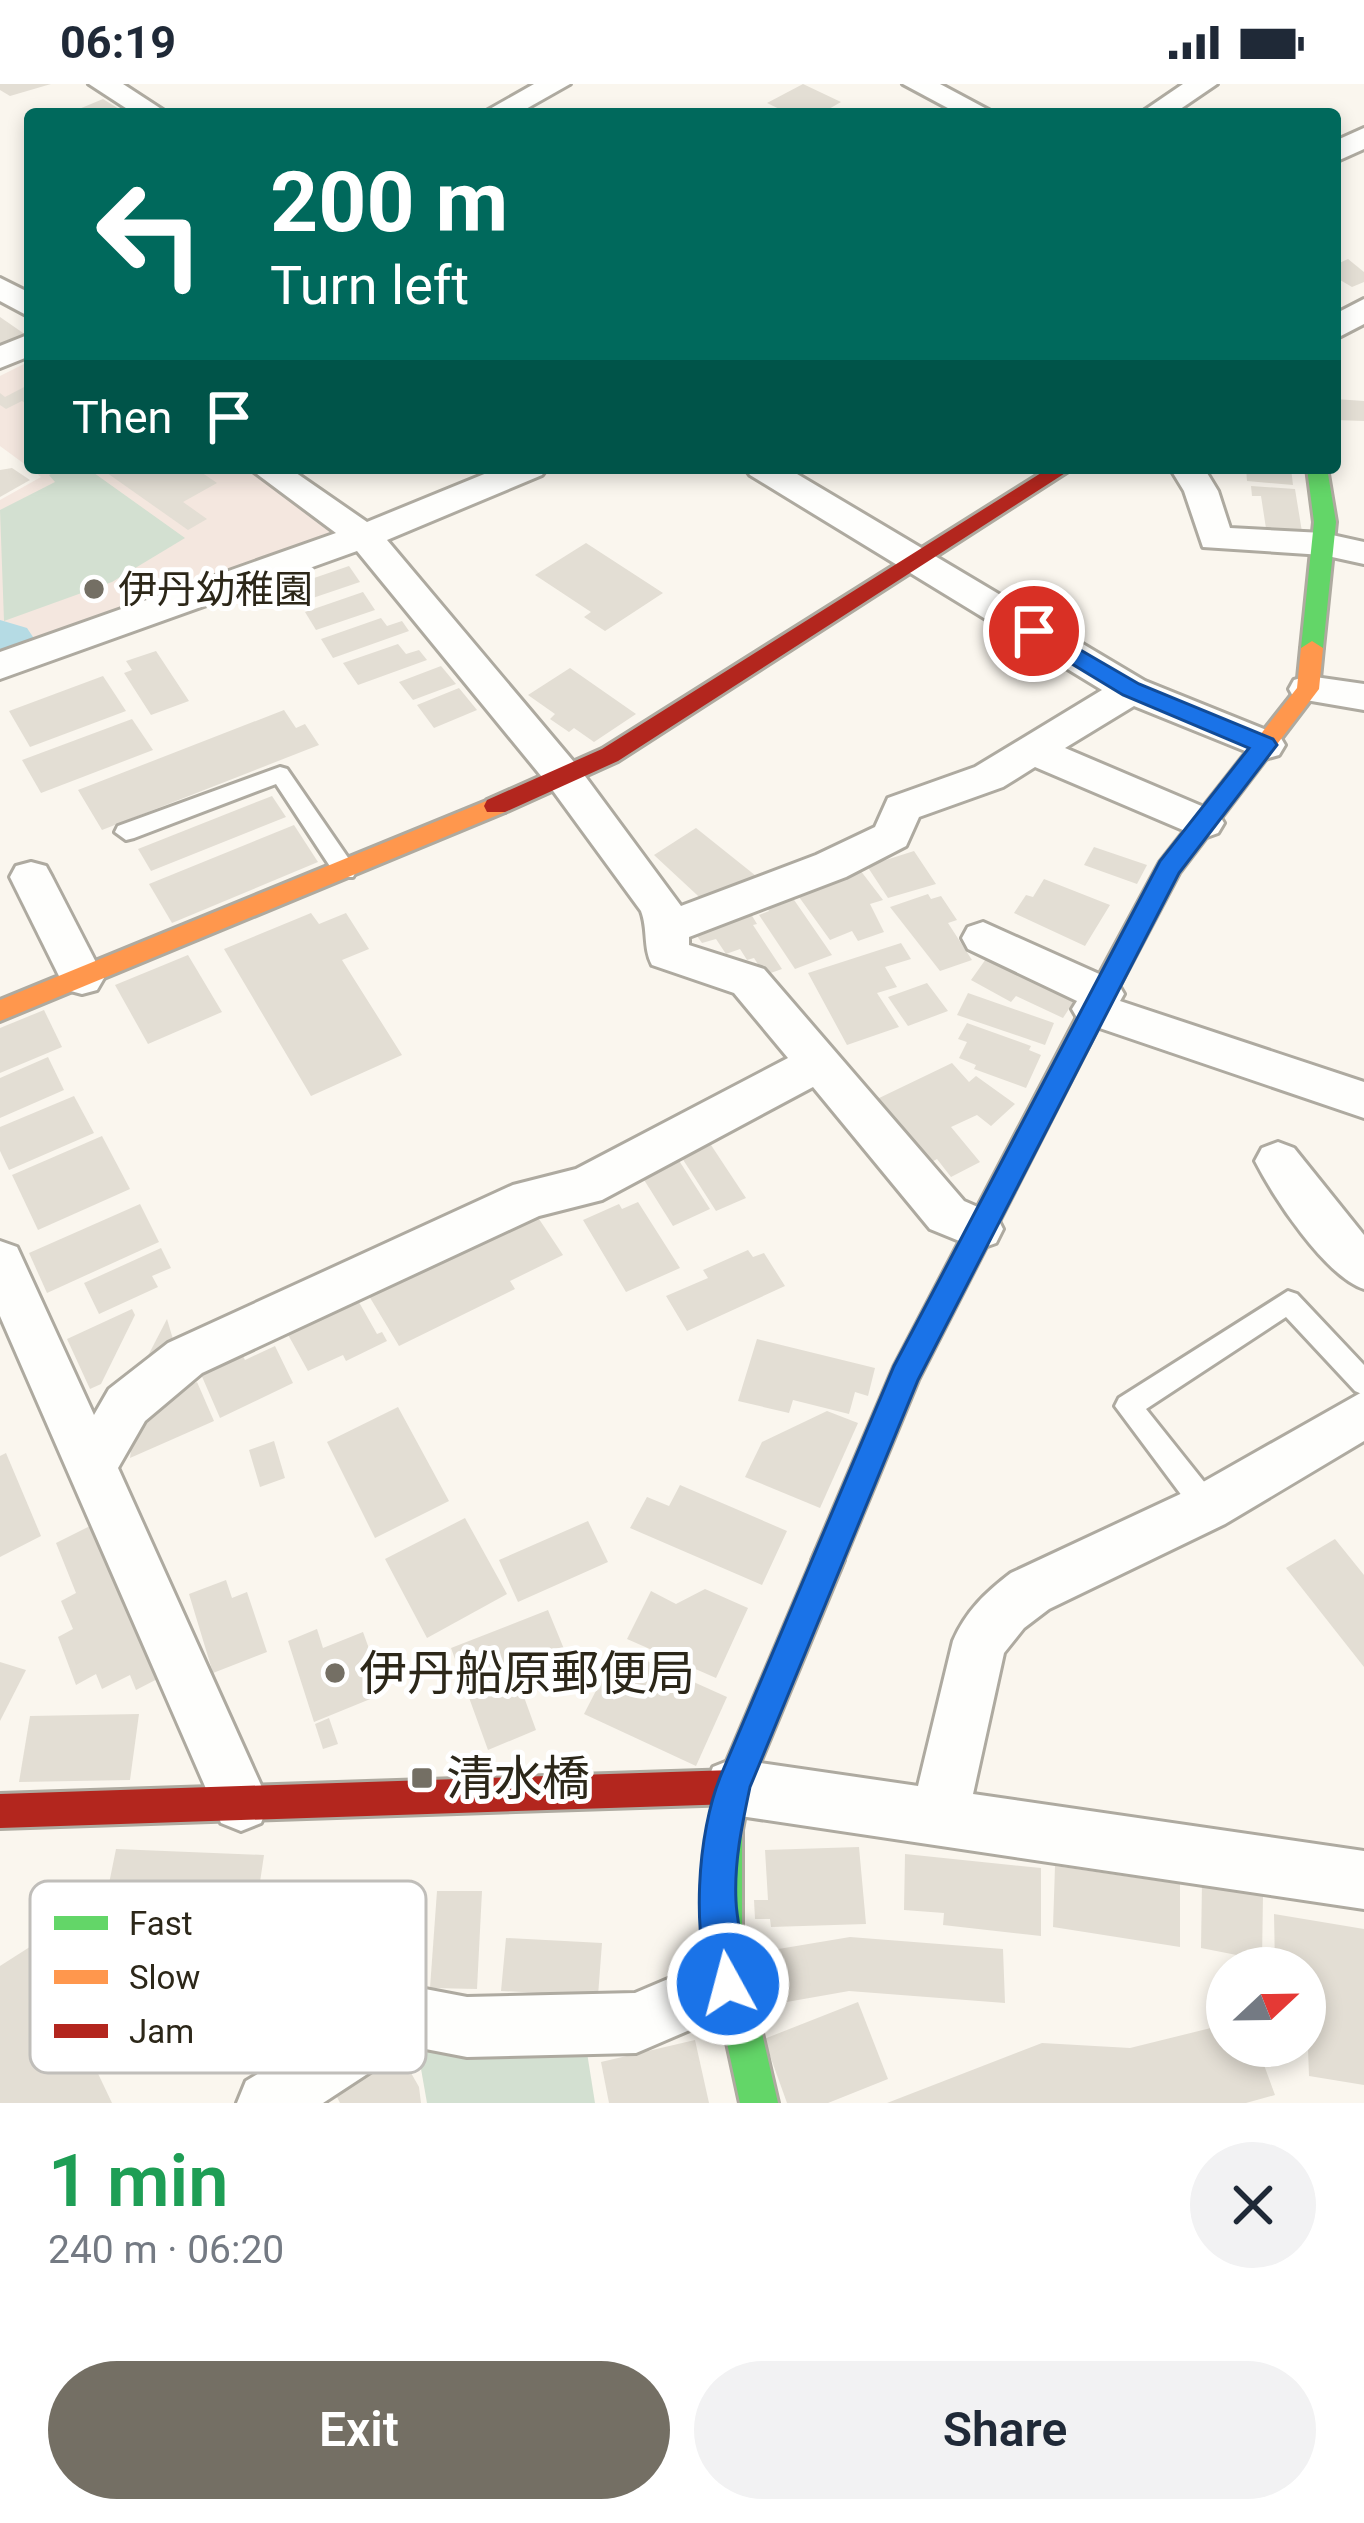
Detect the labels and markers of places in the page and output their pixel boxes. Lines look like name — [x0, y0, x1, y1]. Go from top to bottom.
place label: 伊丹幼稚園 — [118, 567, 313, 613]
marker: 伊丹幼稚園 — [81, 576, 107, 602]
pin — [983, 580, 1085, 682]
place label: 伊丹船原郵便局 — [359, 1645, 695, 1702]
marker: 伊丹船原郵便局 — [322, 1660, 348, 1686]
place label: 清水橋 — [446, 1750, 590, 1807]
marker: 清水橋 — [409, 1765, 435, 1791]

